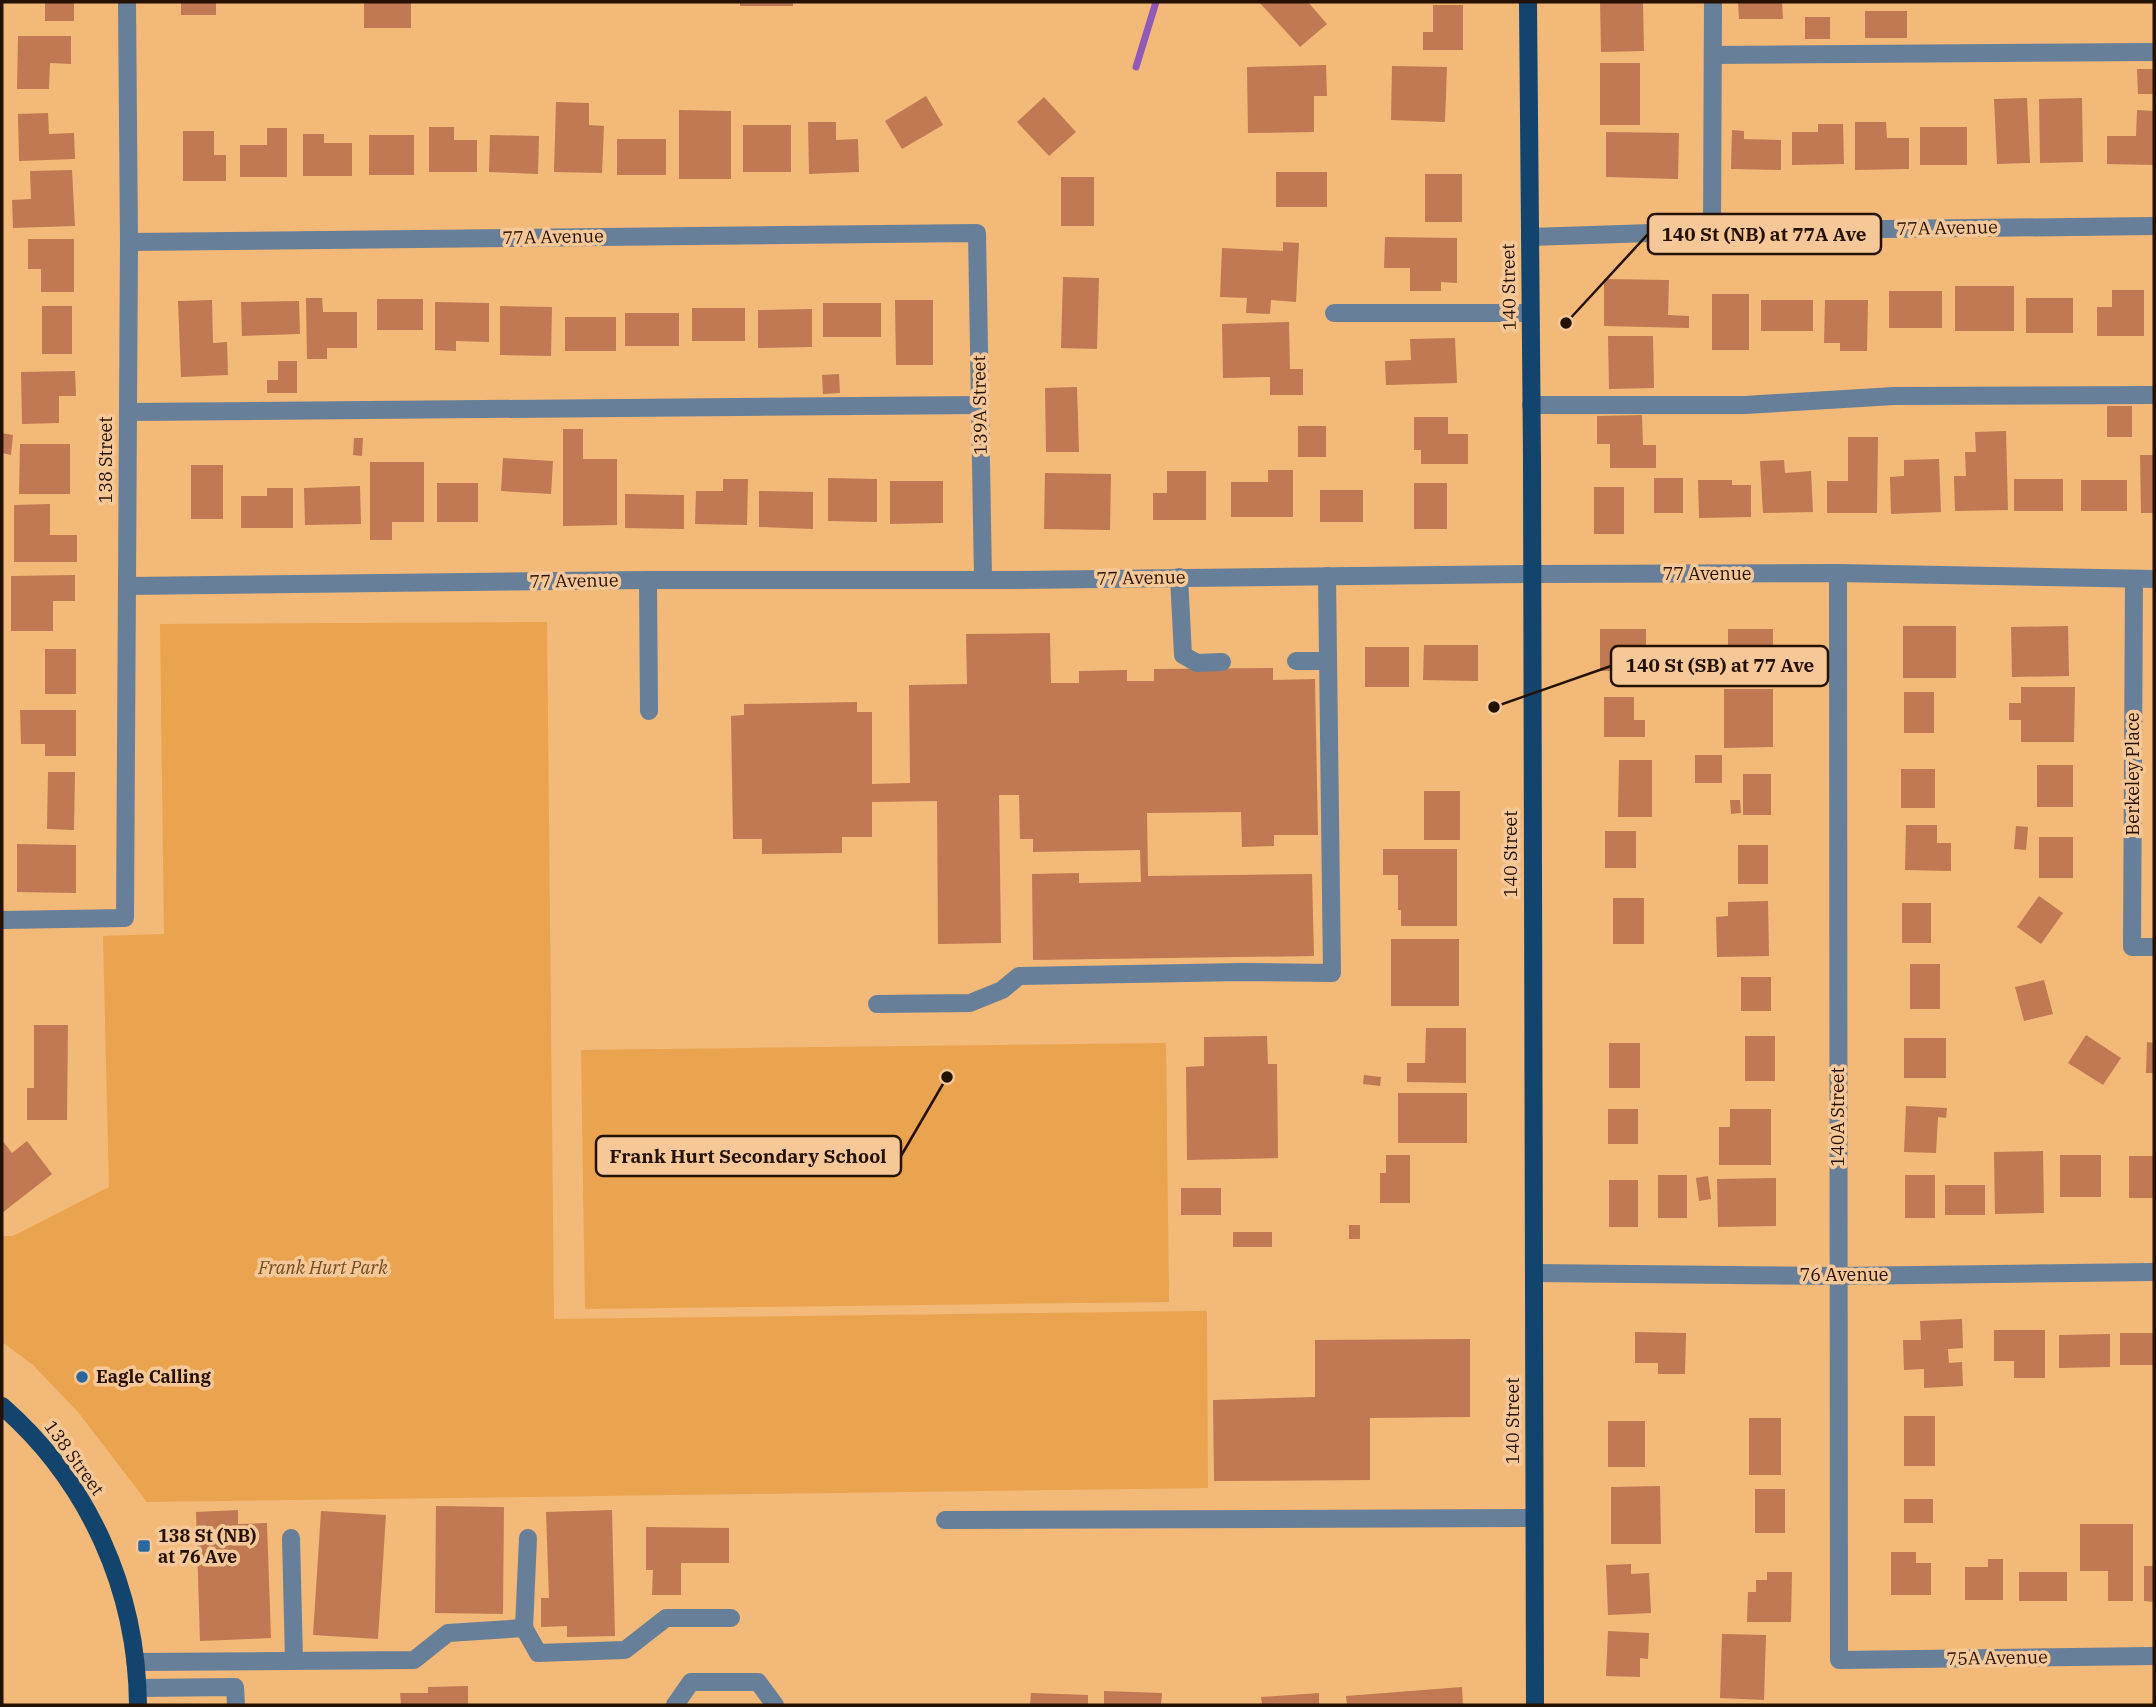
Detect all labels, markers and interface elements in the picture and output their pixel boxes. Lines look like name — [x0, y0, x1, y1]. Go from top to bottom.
callout: 140 St (NB) at 77A Ave — [1648, 214, 1881, 254]
street label: 77A Avenue — [1896, 215, 1998, 240]
text: 140 St (NB) at 77A Ave — [1661, 222, 1867, 246]
street label: 77A Avenue — [502, 224, 604, 249]
street label: 140 Street — [1496, 243, 1521, 331]
street label: 139A Street — [967, 355, 992, 455]
street label: 138 Street — [94, 416, 117, 504]
street label: 77 Avenue — [1662, 562, 1752, 585]
street label: 77 Avenue — [1096, 565, 1186, 590]
street label: 77 Avenue — [529, 568, 619, 593]
callout: 140 St (SB) at 77 Ave — [1611, 646, 1828, 686]
text: 140 St (SB) at 77 Ave — [1626, 653, 1815, 677]
street label: Berkeley Place — [2121, 712, 2144, 836]
street label: 140 Street — [1499, 810, 1522, 898]
street label: 140A Street — [1826, 1067, 1849, 1167]
callout: Frank Hurt Secondary School — [596, 1136, 901, 1176]
text: Frank Hurt Secondary School — [609, 1144, 887, 1168]
park label: Frank Hurt Park — [257, 1256, 388, 1279]
street label: 76 Avenue — [1799, 1263, 1889, 1286]
place label: Eagle Calling — [96, 1365, 211, 1388]
marker: Eagle Calling — [74, 1369, 90, 1385]
street label: 140 Street — [1501, 1377, 1524, 1465]
street label: 138 Street — [39, 1416, 109, 1500]
place label: 138 St (NB) at 76 Ave — [158, 1524, 256, 1568]
marker: 138 St (NB) at 76 Ave — [136, 1538, 152, 1554]
street label: 75A Avenue — [1946, 1645, 2048, 1670]

